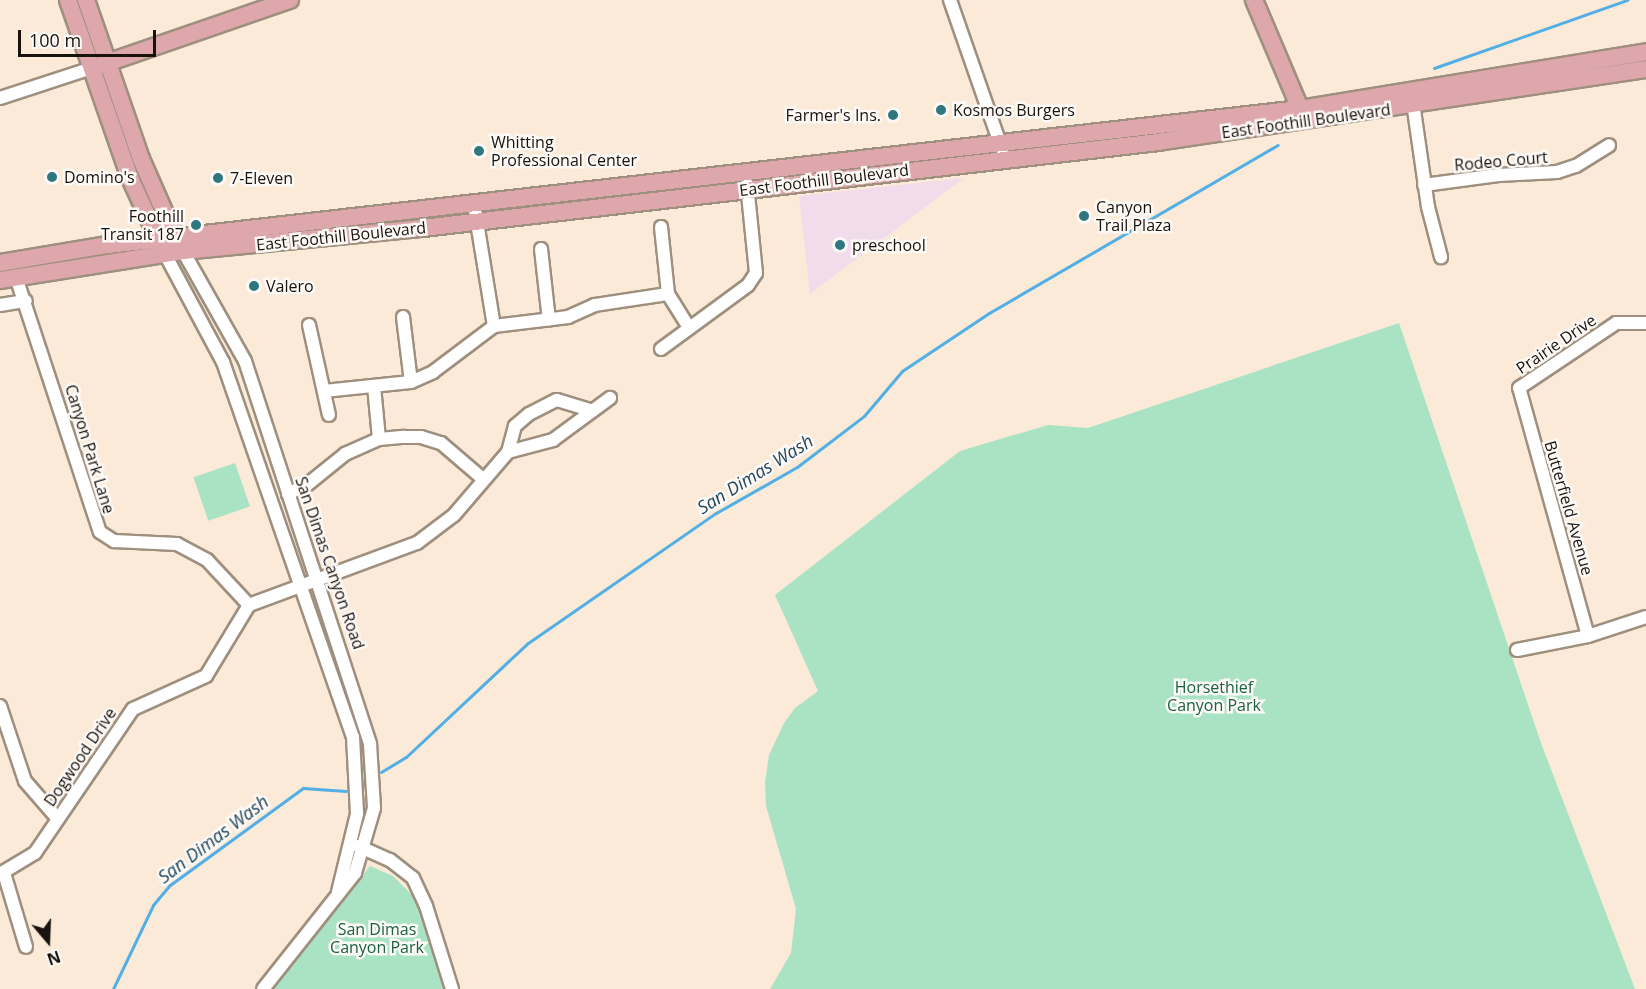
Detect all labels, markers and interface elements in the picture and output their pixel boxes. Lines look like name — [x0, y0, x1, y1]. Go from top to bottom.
scale bar — [21, 18, 159, 56]
text: 100 m — [29, 28, 81, 52]
place label: Kosmos Burgers — [953, 100, 1075, 120]
street label: East Foothill Boulevard — [1220, 100, 1392, 142]
marker: Kosmos Burgers — [934, 103, 948, 117]
place label: Farmer's Ins. — [786, 105, 881, 125]
marker: Farmer's Ins. — [886, 108, 900, 122]
place label: Whitting Professional Center — [491, 132, 637, 170]
marker: Whitting Professional Center — [472, 144, 486, 158]
street label: Rodeo Court — [1453, 147, 1549, 175]
street label: East Foothill Boulevard — [738, 160, 910, 200]
place label: Domino's — [64, 167, 135, 187]
place label: 7-Eleven — [230, 168, 293, 188]
marker: Domino's — [45, 170, 59, 184]
marker: 7-Eleven — [211, 171, 225, 185]
place label: Canyon Trail Plaza — [1096, 197, 1171, 235]
place label: Foothill Transit 187 — [101, 206, 184, 244]
marker: Canyon Trail Plaza — [1077, 209, 1091, 223]
marker: Foothill Transit 187 — [189, 218, 203, 232]
street label: East Foothill Boulevard — [255, 218, 427, 254]
place label: preschool — [852, 235, 926, 255]
marker: preschool — [833, 238, 847, 252]
place label: Valero — [266, 276, 314, 296]
marker: Valero — [247, 279, 261, 293]
street label: Prairie Drive — [1513, 310, 1599, 378]
street label: Canyon Park Lane — [61, 382, 119, 516]
water label: San Dimas Wash — [693, 430, 817, 518]
street label: Butterfield Avenue — [1541, 438, 1597, 578]
street label: San Dimas Canyon Road — [291, 474, 369, 652]
park label: Horsethief Canyon Park — [1167, 677, 1261, 715]
street label: Dogwood Drive — [40, 704, 120, 810]
water label: San Dimas Wash — [153, 790, 273, 888]
north arrow — [18, 911, 78, 971]
park label: San Dimas Canyon Park — [330, 919, 424, 957]
text: N — [44, 945, 64, 971]

